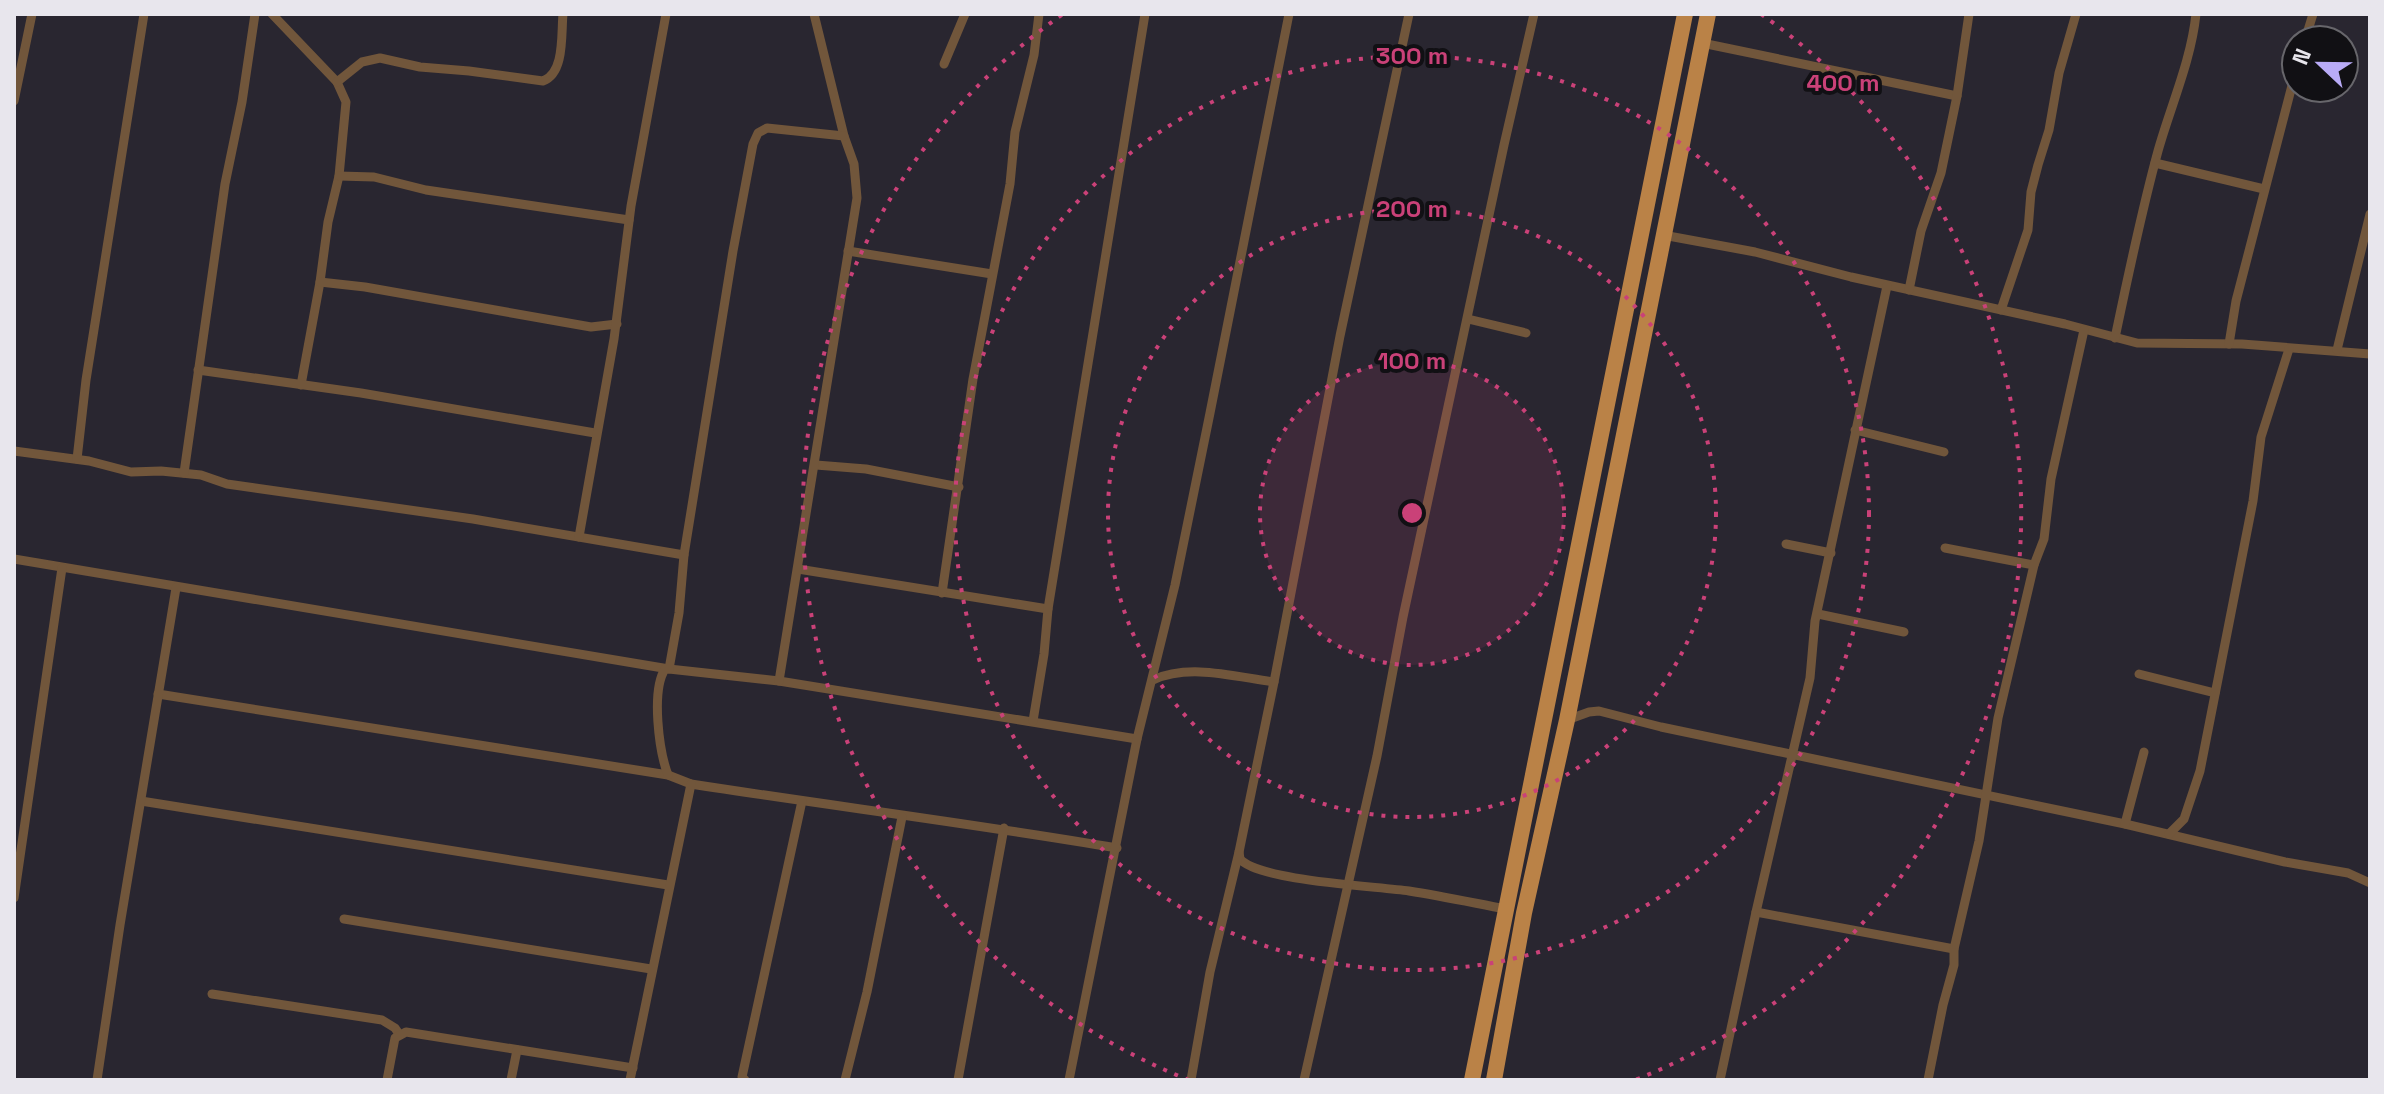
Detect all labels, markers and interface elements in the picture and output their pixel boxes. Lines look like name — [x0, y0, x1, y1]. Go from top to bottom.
north arrow — [2280, 24, 2360, 104]
text: 300 m — [1376, 40, 1448, 71]
text: N — [2286, 44, 2317, 69]
text: 400 m — [1807, 67, 1879, 98]
text: 200 m — [1376, 193, 1448, 224]
text: 100 m — [1378, 345, 1446, 376]
centre of rings — [1398, 499, 1426, 527]

